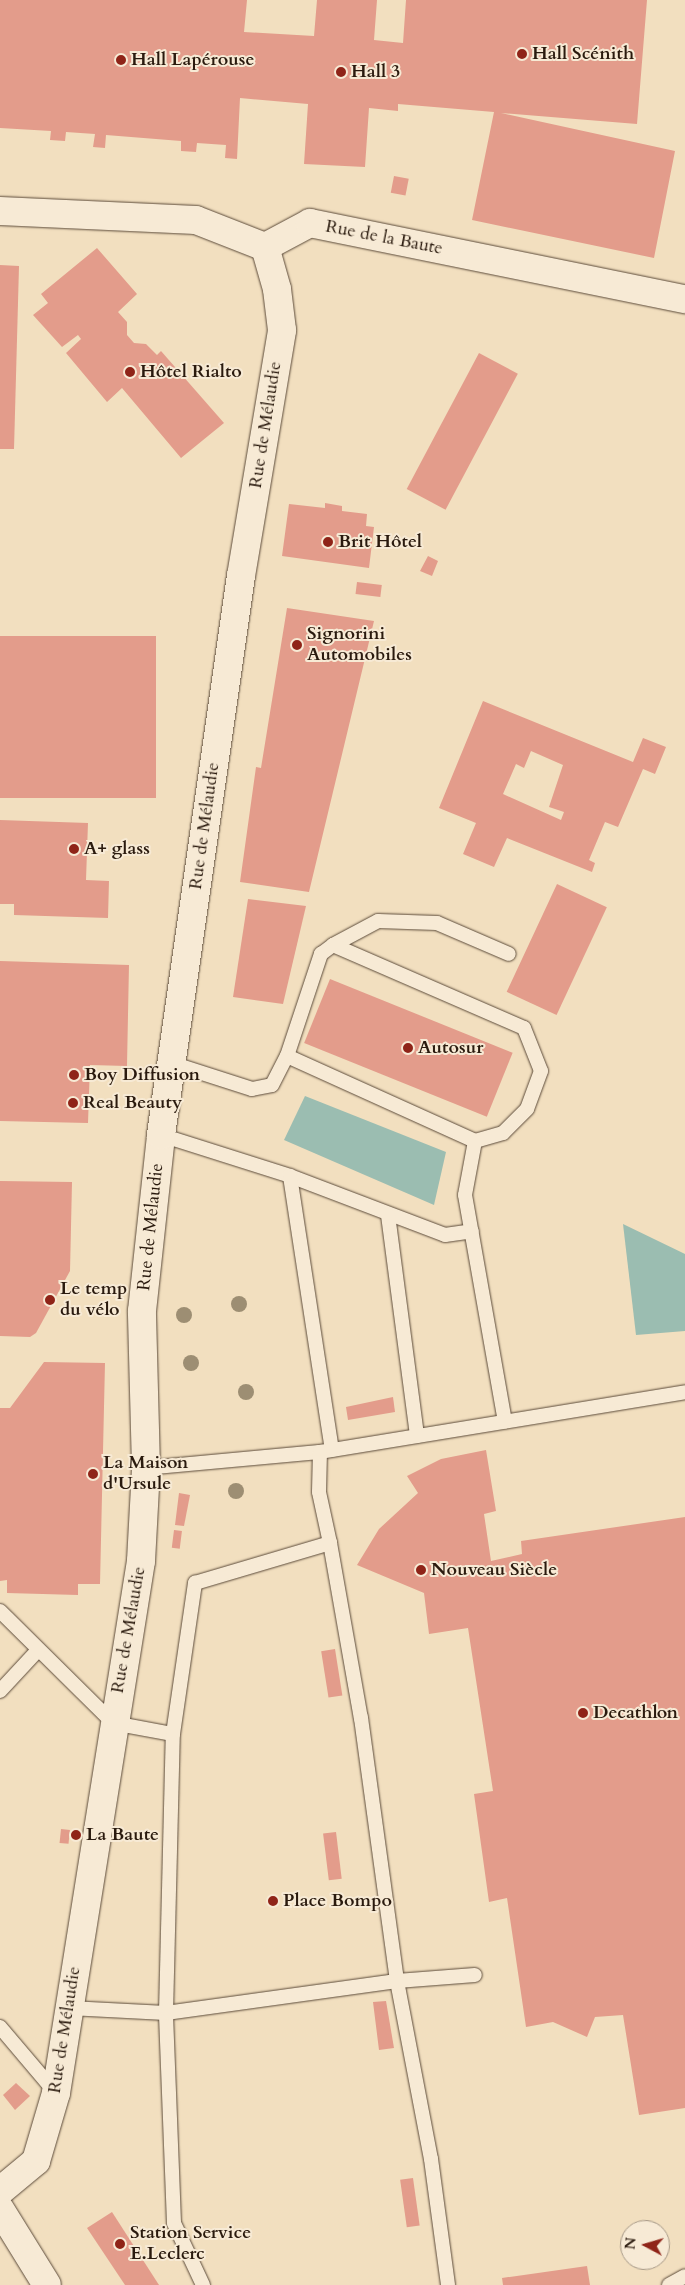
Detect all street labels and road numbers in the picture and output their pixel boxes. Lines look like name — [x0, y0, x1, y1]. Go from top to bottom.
street label: Rue de la Baute — [324, 216, 444, 260]
street label: Rue de Mélaudie — [245, 360, 287, 490]
street label: Rue de Mélaudie — [185, 761, 225, 891]
street label: Rue de Mélaudie — [134, 1162, 168, 1292]
street label: Rue de Mélaudie — [107, 1565, 151, 1695]
street label: Rue de Mélaudie — [44, 1965, 86, 2095]

